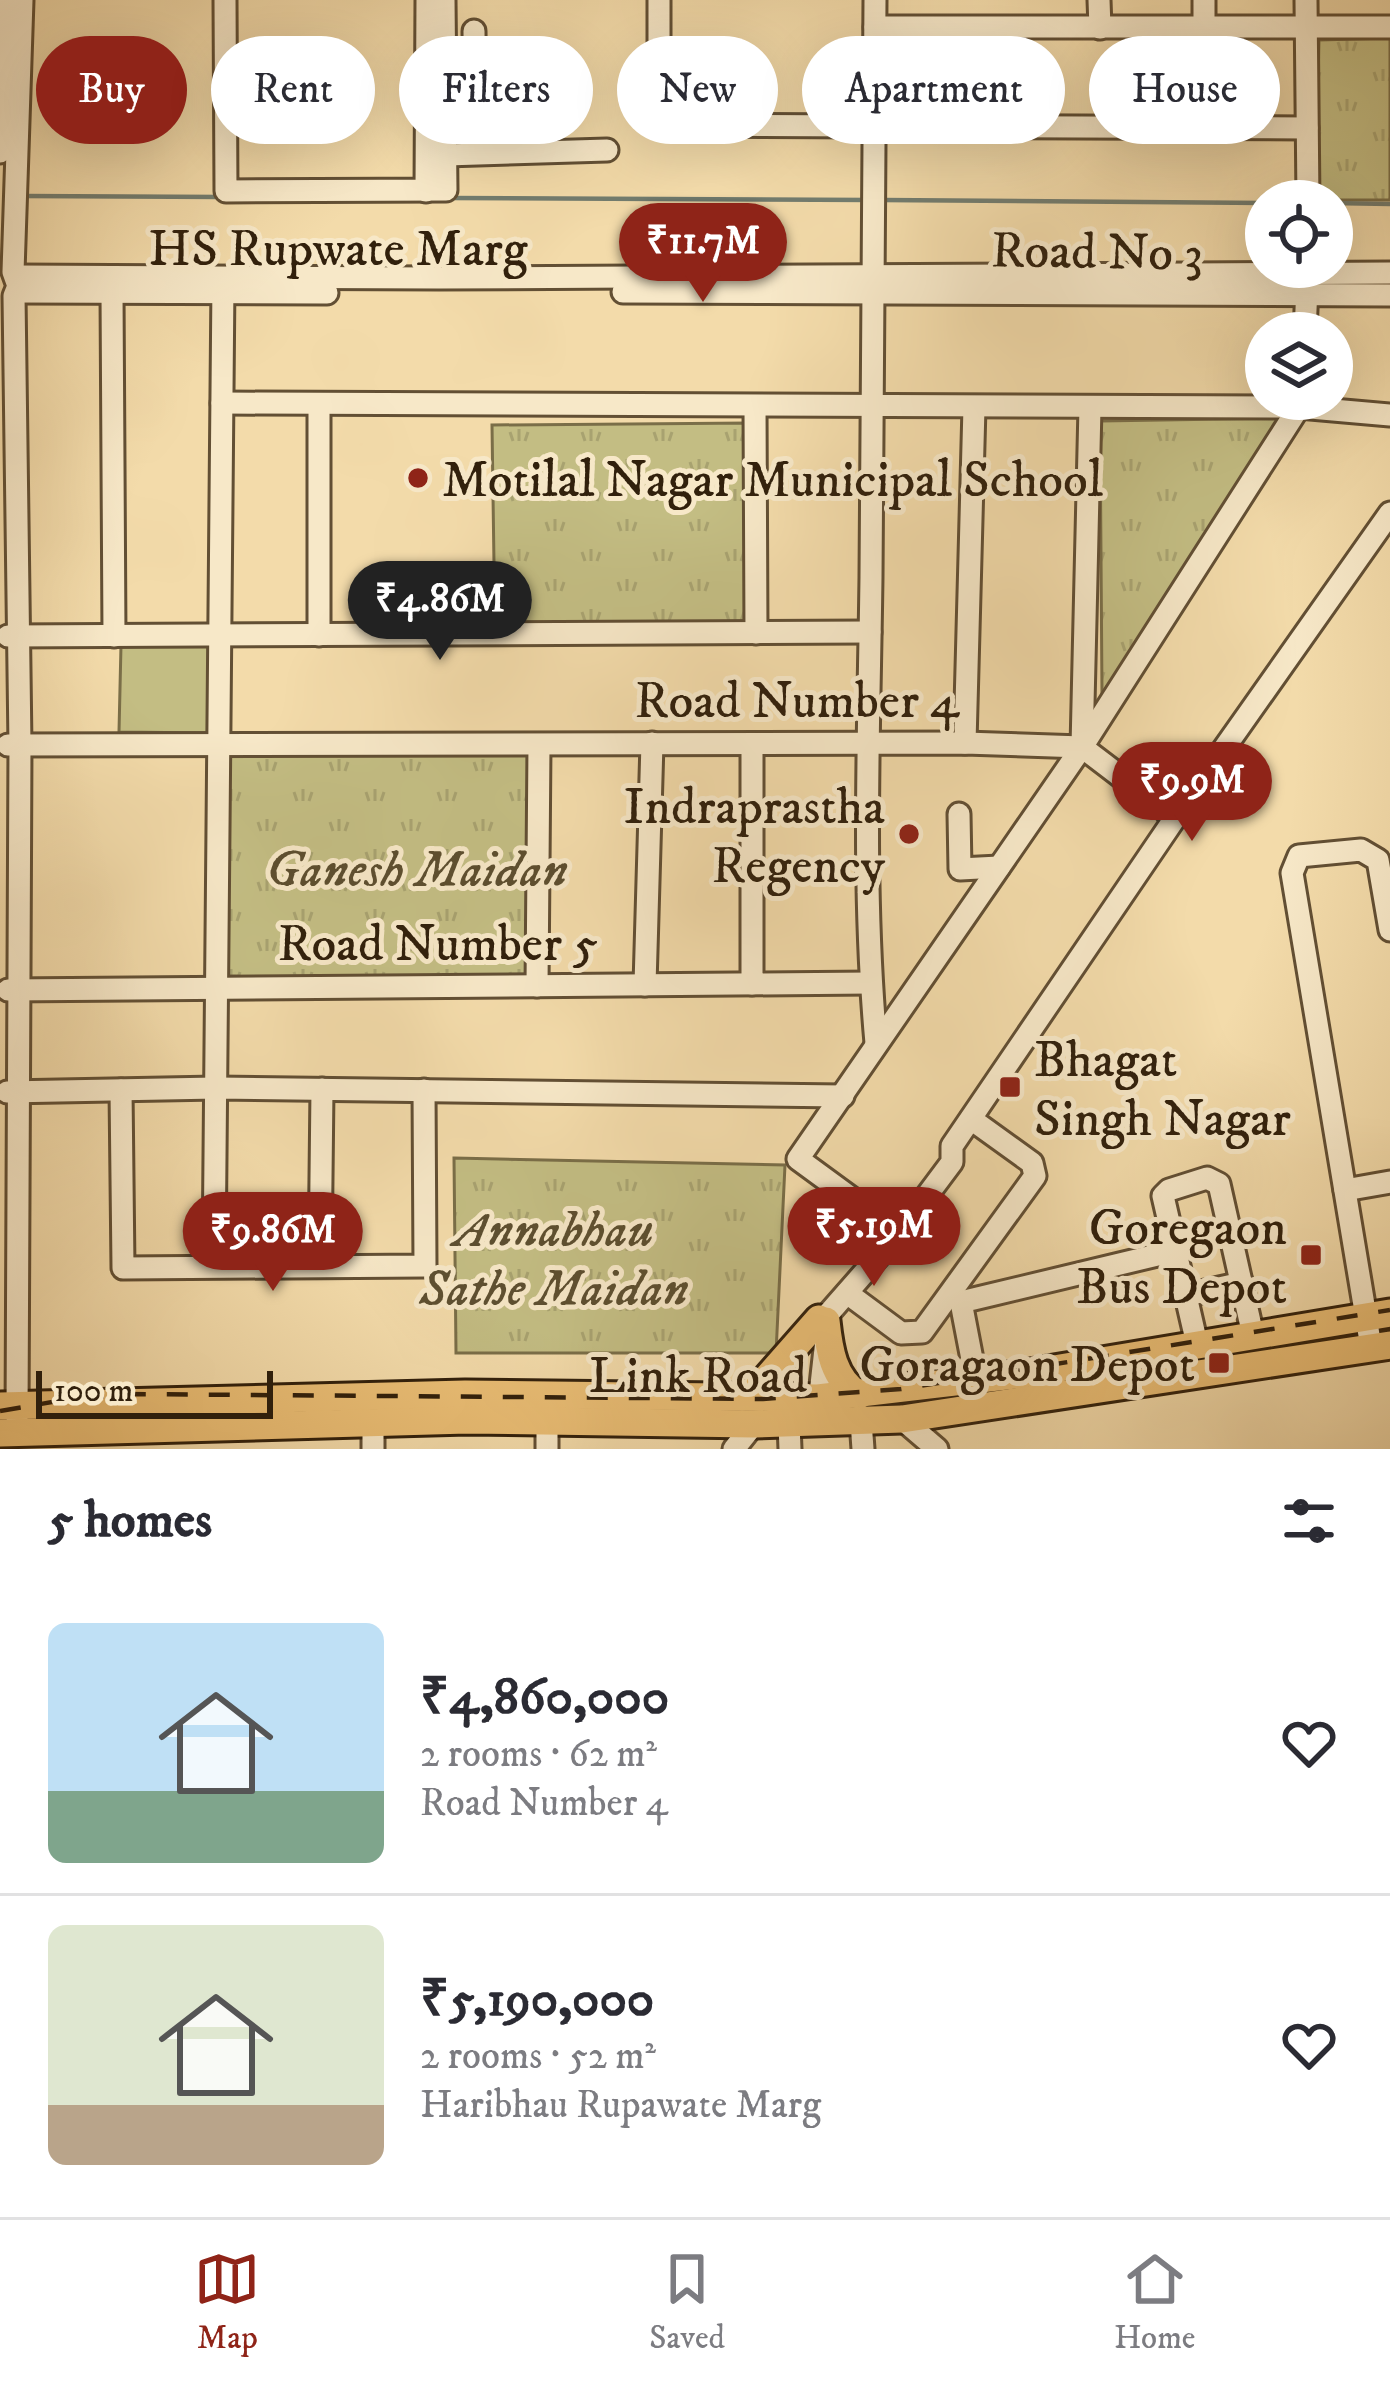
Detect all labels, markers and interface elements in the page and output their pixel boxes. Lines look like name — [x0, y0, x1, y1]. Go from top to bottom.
chip: Buy — [36, 36, 187, 144]
chip: Rent — [211, 36, 375, 144]
chip: Filters — [399, 36, 593, 144]
chip: New — [617, 36, 778, 144]
chip: Apartment — [802, 36, 1065, 144]
chip: House — [1089, 36, 1280, 144]
map controls — [1245, 180, 1353, 420]
button: locate — [1245, 180, 1353, 288]
pin: ₹11.7M — [605, 203, 801, 305]
text: ₹11.7M — [646, 217, 760, 266]
street label: HS Rupwate Marg — [148, 218, 528, 282]
street label: Road No 3 — [990, 219, 1204, 287]
button: layers — [1245, 312, 1353, 420]
place label: Motilal Nagar Municipal School — [442, 449, 1104, 513]
marker: Motilal Nagar Municipal School — [405, 465, 431, 491]
pin: ₹4.86M — [342, 561, 538, 663]
text: ₹4.86M — [375, 575, 505, 624]
street label: Road Number 4 — [635, 670, 961, 734]
pin: ₹9.9M — [1108, 742, 1276, 844]
text: ₹9.9M — [1139, 756, 1245, 805]
place label: Indraprastha Regency — [624, 776, 886, 899]
marker: Indraprastha Regency — [896, 821, 922, 847]
park label: Ganesh Maidan — [266, 839, 568, 903]
street label: Road Number 5 — [278, 913, 598, 977]
place label: Bhagat Singh Nagar — [1034, 1029, 1291, 1152]
marker: Bhagat Singh Nagar — [997, 1074, 1023, 1100]
pin: ₹5.19M — [776, 1187, 972, 1289]
pin: ₹9.86M — [175, 1192, 371, 1294]
place label: Goregaon Bus Depot — [1076, 1197, 1287, 1320]
park label: Annabhau Sathe Maidan — [418, 1199, 689, 1322]
text: ₹5.19M — [814, 1201, 934, 1250]
text: ₹9.86M — [210, 1206, 336, 1255]
marker: Goregaon Bus Depot — [1298, 1242, 1324, 1268]
place label: Goragaon Depot — [859, 1334, 1195, 1398]
street label: Link Road — [589, 1345, 808, 1409]
marker: Goragaon Depot — [1206, 1350, 1232, 1376]
scale bar — [36, 1365, 273, 1418]
text: 100 m — [54, 1371, 133, 1412]
icon: filters — [1276, 1488, 1342, 1554]
text: 5 homes — [48, 1489, 212, 1553]
text: ₹4,860,000 — [420, 1666, 669, 1730]
icon: home — [144, 1671, 288, 1815]
icon: heart — [1276, 1710, 1342, 1776]
text: 2 rooms · 62 m² — [420, 1730, 657, 1779]
text: Road Number 4 — [420, 1779, 668, 1828]
text: ₹5,190,000 — [420, 1968, 654, 2032]
icon: home — [144, 1973, 288, 2117]
icon: heart — [1276, 2012, 1342, 2078]
text: 2 rooms · 52 m² — [420, 2032, 656, 2081]
text: Haribhau Rupawate Marg — [420, 2081, 821, 2130]
tab: Map — [194, 2246, 260, 2359]
tab: Saved — [649, 2246, 725, 2359]
tab: Home — [1114, 2246, 1196, 2359]

